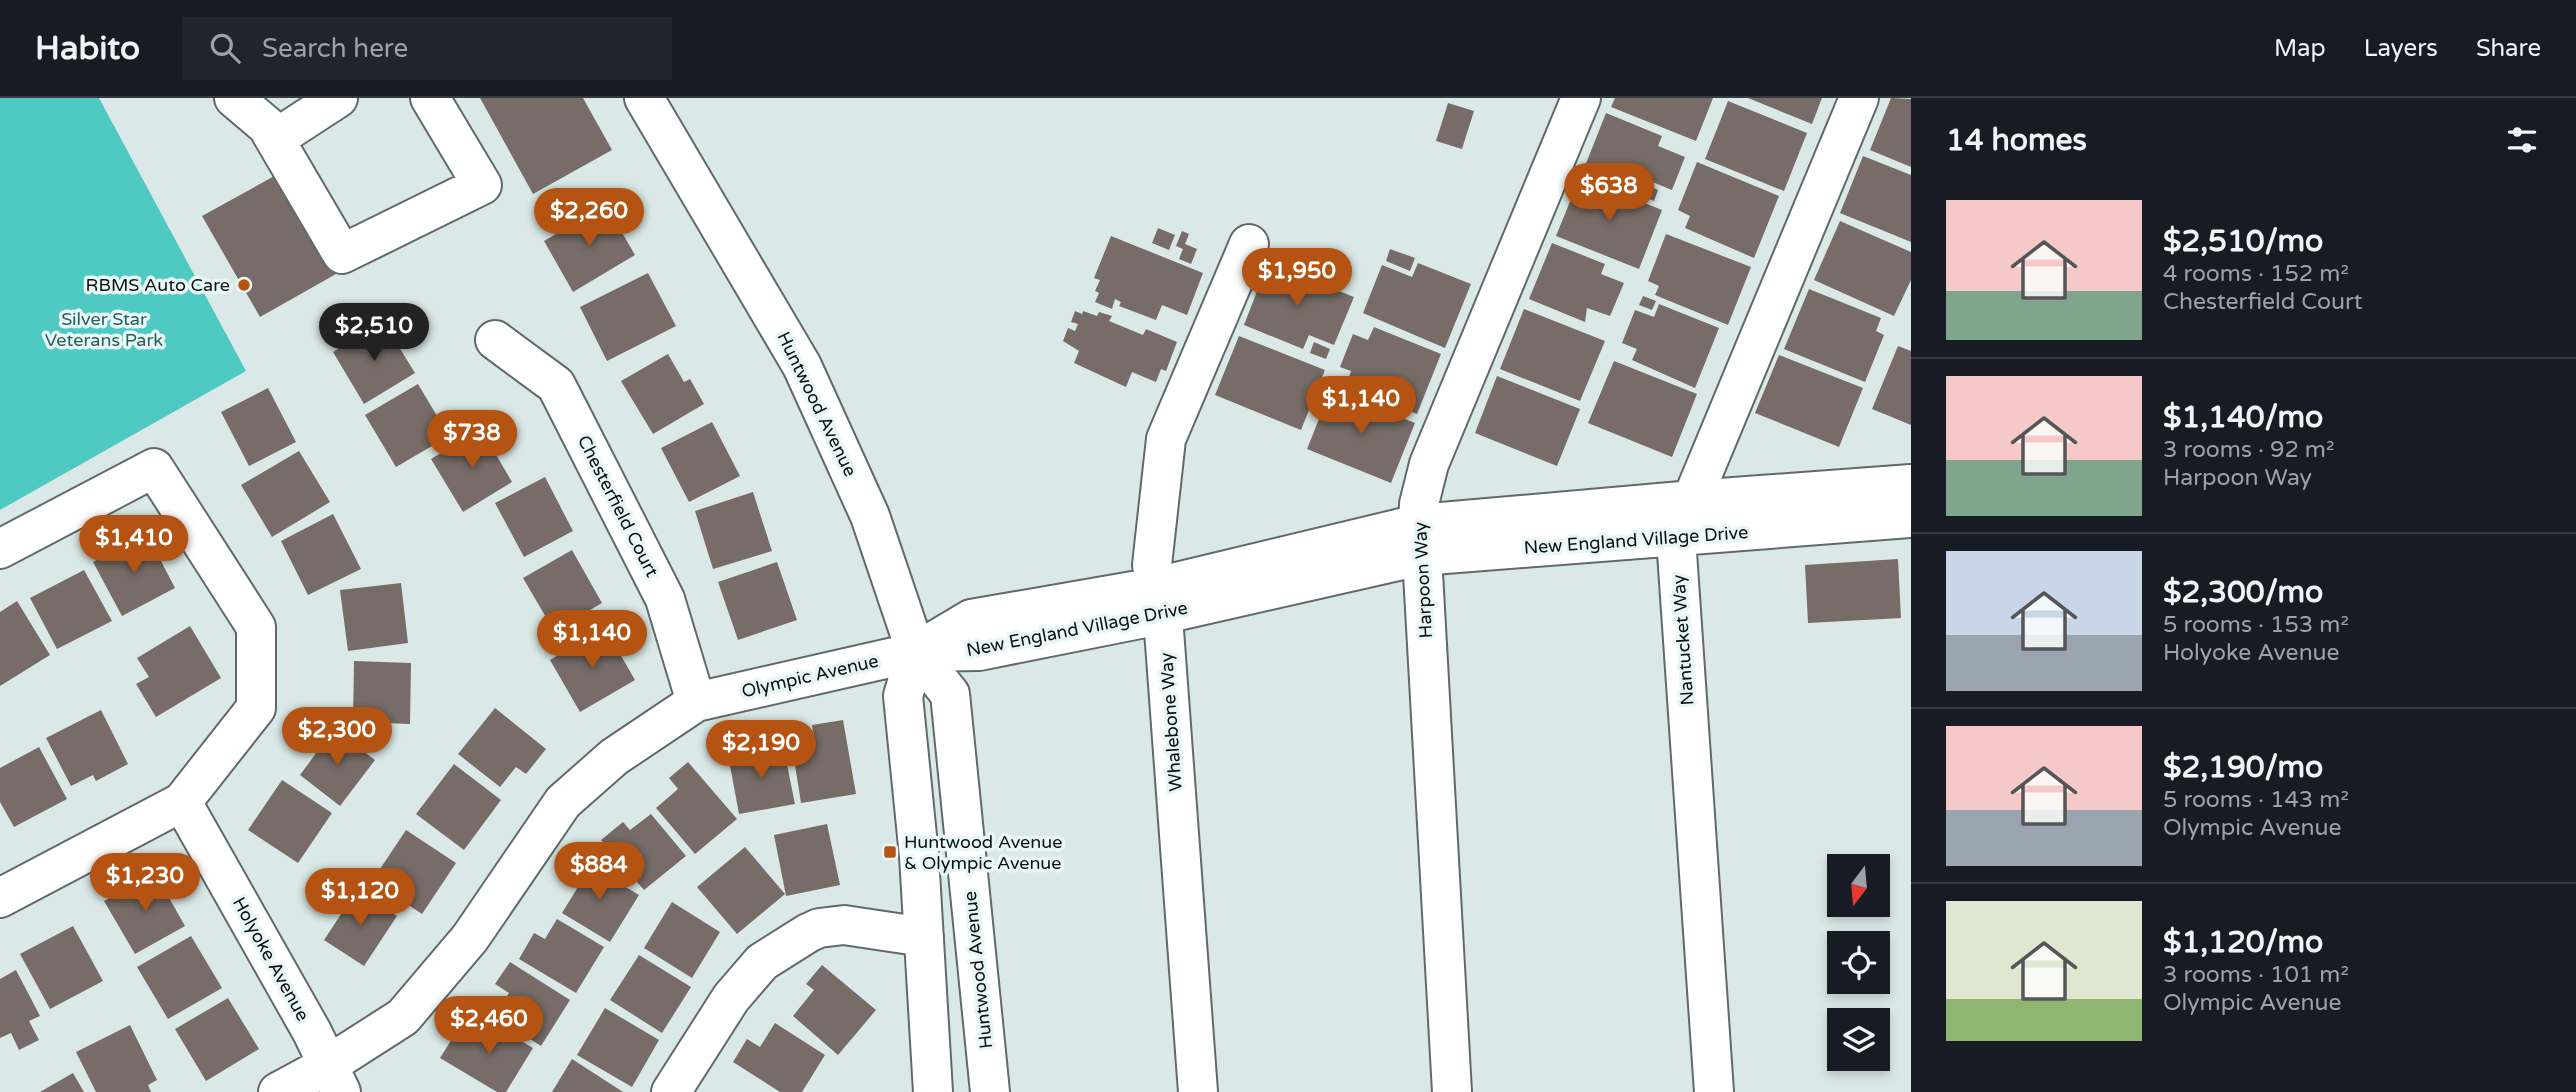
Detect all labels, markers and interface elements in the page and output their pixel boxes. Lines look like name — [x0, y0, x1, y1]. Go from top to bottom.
search box — [182, 17, 672, 80]
text: Habito — [35, 29, 140, 68]
icon: search — [206, 29, 244, 67]
text: Search here — [262, 33, 408, 64]
text: Map — [2274, 34, 2326, 63]
text: Layers — [2364, 34, 2438, 63]
text: Share — [2476, 34, 2541, 63]
icon: filters — [2503, 121, 2541, 159]
text: 14 homes — [1946, 122, 2087, 159]
pin: $638 — [1568, 164, 1650, 223]
text: $638 — [1580, 172, 1638, 200]
pin: $2,260 — [532, 188, 646, 248]
text: $2,260 — [550, 197, 628, 225]
text: $2,510/mo — [2163, 223, 2323, 260]
icon: home — [2002, 228, 2086, 312]
pin: $1,950 — [1240, 248, 1354, 308]
text: $1,950 — [1258, 257, 1336, 285]
text: 4 rooms · 152 m² — [2163, 260, 2349, 288]
place label: RBMS Auto Care — [86, 274, 230, 296]
marker: RBMS Auto Care — [236, 277, 252, 293]
text: Chesterfield Court — [2163, 288, 2363, 316]
pin: $2,510 — [317, 303, 431, 363]
park label: Silver Star Veterans Park — [45, 308, 163, 351]
text: $2,510 — [335, 312, 413, 340]
street label: Huntwood Avenue — [772, 328, 862, 480]
pin: $1,140 — [1304, 376, 1418, 436]
text: $1,140 — [1322, 385, 1400, 413]
text: $1,140/mo — [2163, 399, 2323, 436]
icon: home — [2002, 404, 2086, 488]
pin: $738 — [431, 410, 513, 470]
text: $738 — [443, 419, 501, 447]
street label: Chesterfield Court — [573, 431, 663, 581]
text: 3 rooms · 92 m² — [2163, 436, 2334, 464]
text: Harpoon Way — [2163, 464, 2312, 492]
pin: $1,410 — [77, 516, 191, 575]
street label: Harpoon Way — [1409, 521, 1437, 639]
street label: New England Village Drive — [1523, 521, 1749, 559]
text: $1,410 — [95, 524, 173, 552]
street label: Nantucket Way — [1667, 573, 1699, 706]
text: $2,300/mo — [2163, 574, 2323, 611]
icon: home — [2002, 579, 2086, 663]
street label: New England Village Drive — [964, 597, 1190, 661]
pin: $1,140 — [535, 610, 649, 670]
text: 5 rooms · 153 m² — [2163, 611, 2349, 639]
text: $1,140 — [553, 619, 631, 647]
text: Holyoke Avenue — [2163, 639, 2340, 667]
street label: Olympic Avenue — [739, 650, 881, 702]
street label: Whalebone Way — [1155, 651, 1187, 792]
pin: $2,300 — [280, 708, 394, 767]
text: $2,300 — [298, 716, 376, 744]
pin: $2,190 — [704, 720, 818, 780]
text: $2,190 — [722, 729, 800, 757]
text: $2,190/mo — [2163, 749, 2323, 786]
icon: home — [2002, 754, 2086, 838]
text: 5 rooms · 143 m² — [2163, 786, 2349, 814]
text: Olympic Avenue — [2163, 814, 2341, 842]
place label: Huntwood Avenue & Olympic Avenue — [904, 831, 1062, 874]
pin: $884 — [558, 842, 640, 902]
marker: Huntwood Avenue & Olympic Avenue — [882, 844, 898, 860]
text: $884 — [570, 851, 628, 879]
pin: $1,230 — [88, 854, 202, 913]
north arrow — [1827, 854, 1890, 917]
map controls — [1827, 854, 1890, 1071]
text: $1,230 — [106, 862, 184, 890]
pin: $1,120 — [303, 868, 417, 928]
text: $1,120 — [321, 877, 399, 905]
street label: Huntwood Avenue — [959, 890, 997, 1050]
street label: Holyoke Avenue — [228, 893, 314, 1025]
text: $1,120/mo — [2163, 924, 2323, 961]
icon: home — [2002, 929, 2086, 1013]
button: locate — [1827, 931, 1890, 994]
text: 3 rooms · 101 m² — [2163, 961, 2349, 989]
text: Olympic Avenue — [2163, 989, 2341, 1017]
pin: $2,460 — [432, 996, 546, 1056]
text: $2,460 — [450, 1005, 528, 1033]
button: layers — [1827, 1008, 1890, 1071]

